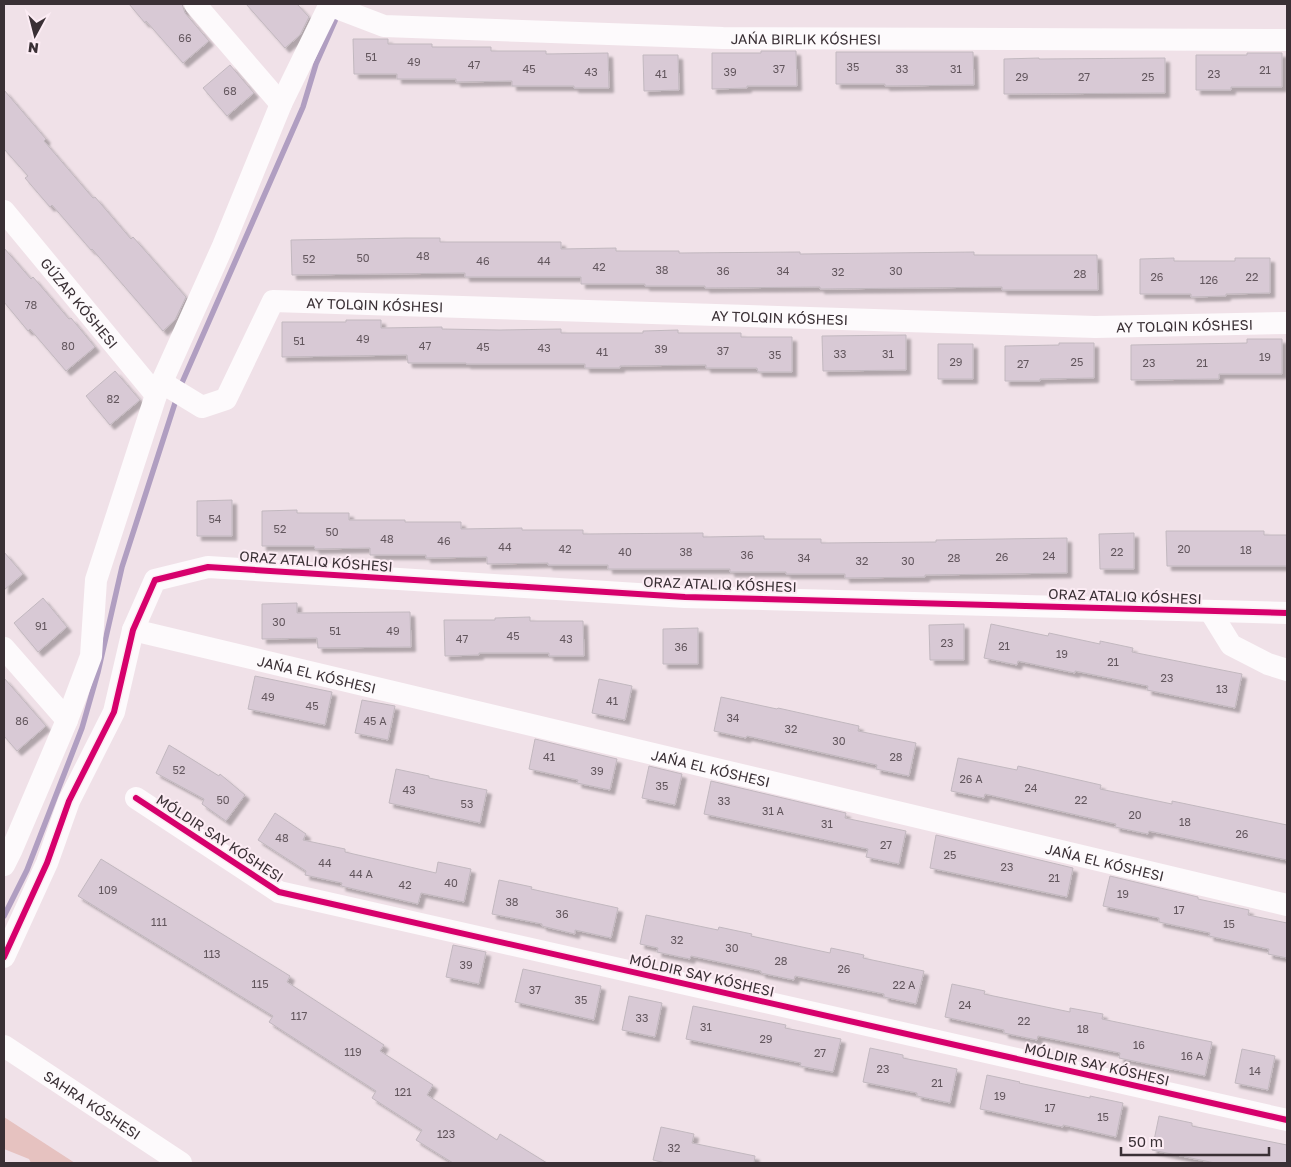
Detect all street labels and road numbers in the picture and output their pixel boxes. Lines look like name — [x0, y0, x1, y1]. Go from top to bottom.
street label: JAŃA BIRLIK KÓSHESI — [731, 30, 881, 47]
street label: GÚZAR KÓSHESI — [37, 254, 122, 351]
street label: AY TOLQIN KÓSHESI — [306, 294, 444, 315]
street label: AY TOLQIN KÓSHESI — [711, 306, 848, 328]
street label: AY TOLQIN KÓSHESI — [1116, 315, 1253, 335]
street label: ORAZ ATALIQ KÓSHESI — [239, 547, 393, 575]
street label: ORAZ ATALIQ KÓSHESI — [643, 573, 797, 595]
street label: ORAZ ATALIQ KÓSHESI — [1048, 585, 1202, 607]
street label: JAŃA EL KÓSHESI — [256, 651, 378, 696]
street label: JAŃA EL KÓSHESI — [650, 745, 772, 790]
street label: MÓLDIR SAY KÓSHESI — [153, 791, 287, 885]
street label: JAŃA EL KÓSHESI — [1044, 839, 1166, 884]
street label: MÓLDIR SAY KÓSHESI — [628, 950, 776, 1000]
street label: MÓLDIR SAY KÓSHESI — [1023, 1039, 1171, 1089]
street label: SAHRA KÓSHESI — [41, 1066, 144, 1143]

